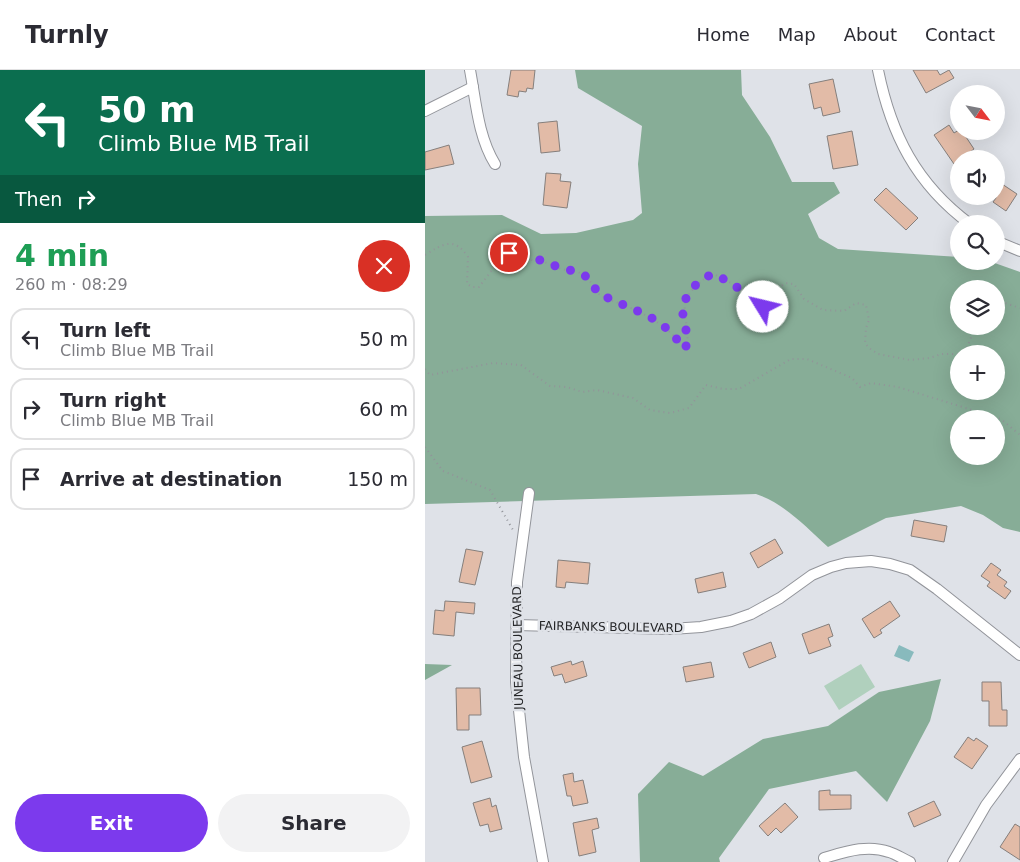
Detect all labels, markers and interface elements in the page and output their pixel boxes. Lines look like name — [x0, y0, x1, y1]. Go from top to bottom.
text: Turnly — [25, 21, 109, 49]
text: Home — [697, 24, 750, 45]
text: Map — [778, 24, 816, 45]
text: About — [844, 24, 897, 45]
text: Contact — [925, 24, 995, 45]
north arrow — [950, 85, 1005, 140]
map controls — [950, 85, 1005, 465]
icon: left — [15, 90, 80, 155]
text: 50 m — [98, 90, 195, 130]
text: Climb Blue MB Trail — [98, 131, 310, 156]
button: sound — [950, 150, 1005, 205]
icon: right — [72, 185, 100, 213]
text: Then — [15, 188, 62, 210]
button: search — [950, 215, 1005, 270]
pin — [488, 232, 530, 274]
text: 4 min — [15, 238, 109, 273]
icon: arrive — [495, 239, 523, 267]
button: close — [358, 240, 410, 292]
text: 260 m · 08:29 — [15, 275, 128, 294]
position arrow — [736, 280, 788, 332]
button: layers — [950, 280, 1005, 335]
text: Turn left — [60, 319, 151, 341]
icon: left — [17, 325, 45, 353]
text: 50 m — [359, 328, 408, 350]
text: Climb Blue MB Trail — [60, 341, 214, 360]
button: + — [950, 345, 1005, 400]
text: Turn right — [60, 389, 166, 411]
icon: right — [17, 395, 45, 423]
text: 60 m — [359, 398, 408, 420]
button: − — [950, 410, 1005, 465]
text: Climb Blue MB Trail — [60, 411, 214, 430]
icon: arrive — [17, 465, 45, 493]
text: Arrive at destination — [60, 468, 282, 490]
text: 150 m — [347, 468, 408, 490]
street label: JUNEAU BOULEVARD — [510, 586, 526, 711]
street label: FAIRBANKS BOULEVARD — [539, 619, 683, 635]
button: Exit — [15, 794, 208, 852]
button: Share — [218, 794, 410, 852]

